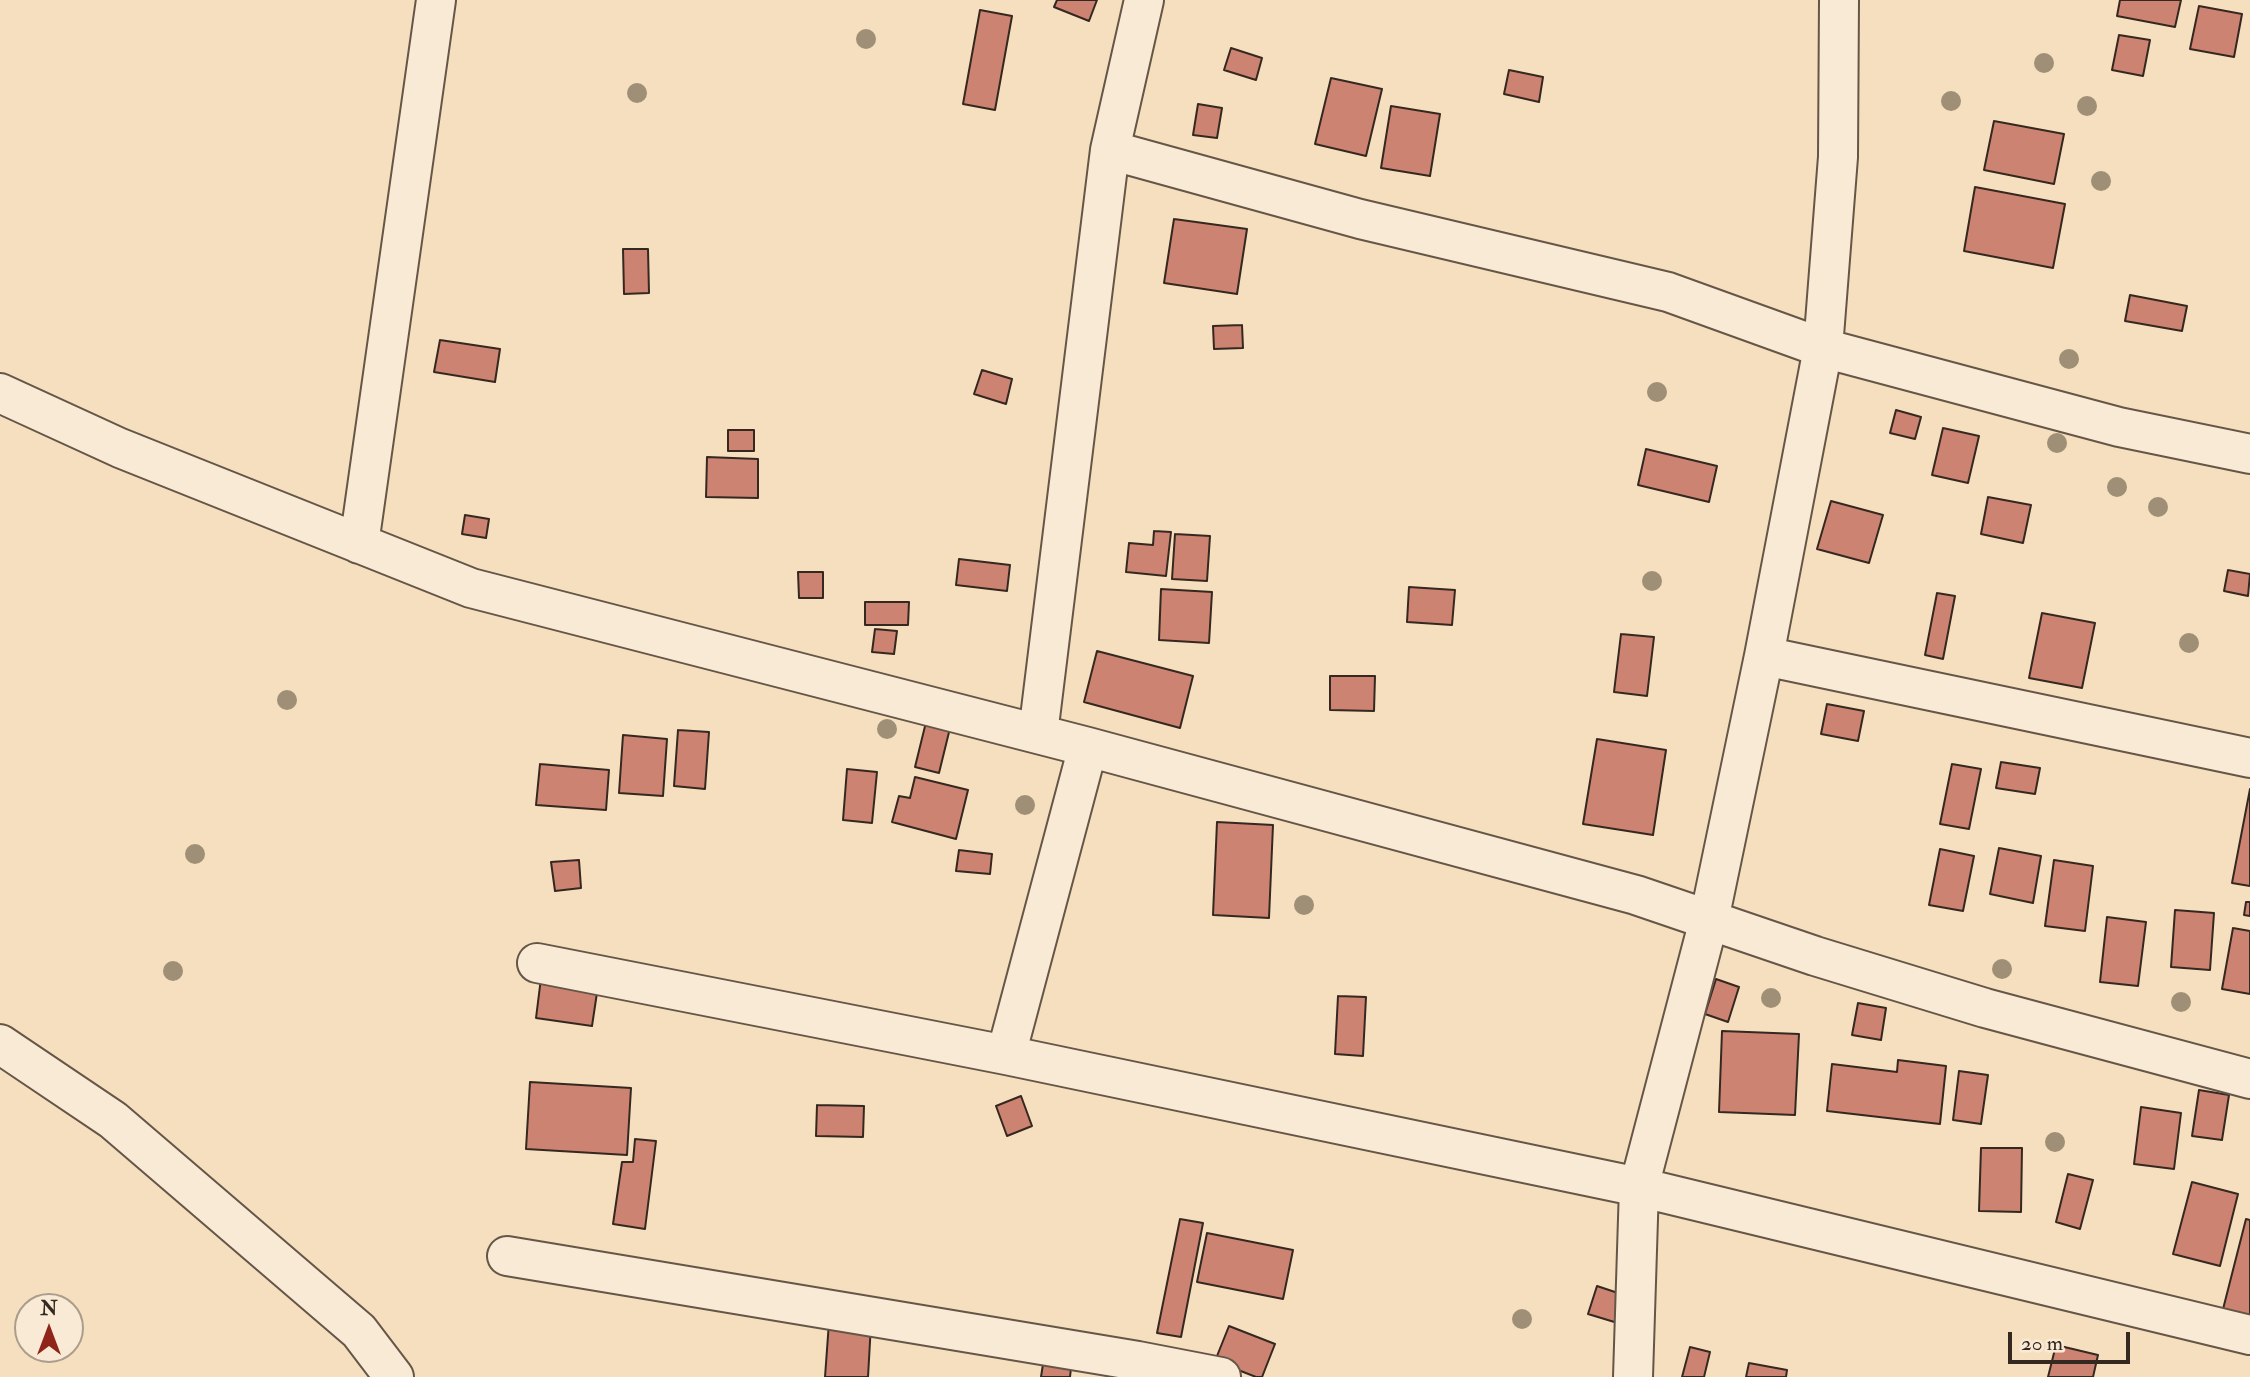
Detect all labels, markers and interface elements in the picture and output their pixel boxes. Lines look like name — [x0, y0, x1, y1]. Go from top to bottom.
north arrow — [14, 1293, 84, 1363]
text: N — [40, 1297, 58, 1321]
scale bar — [2012, 1318, 2134, 1362]
text: 20 m — [2021, 1330, 2063, 1357]

